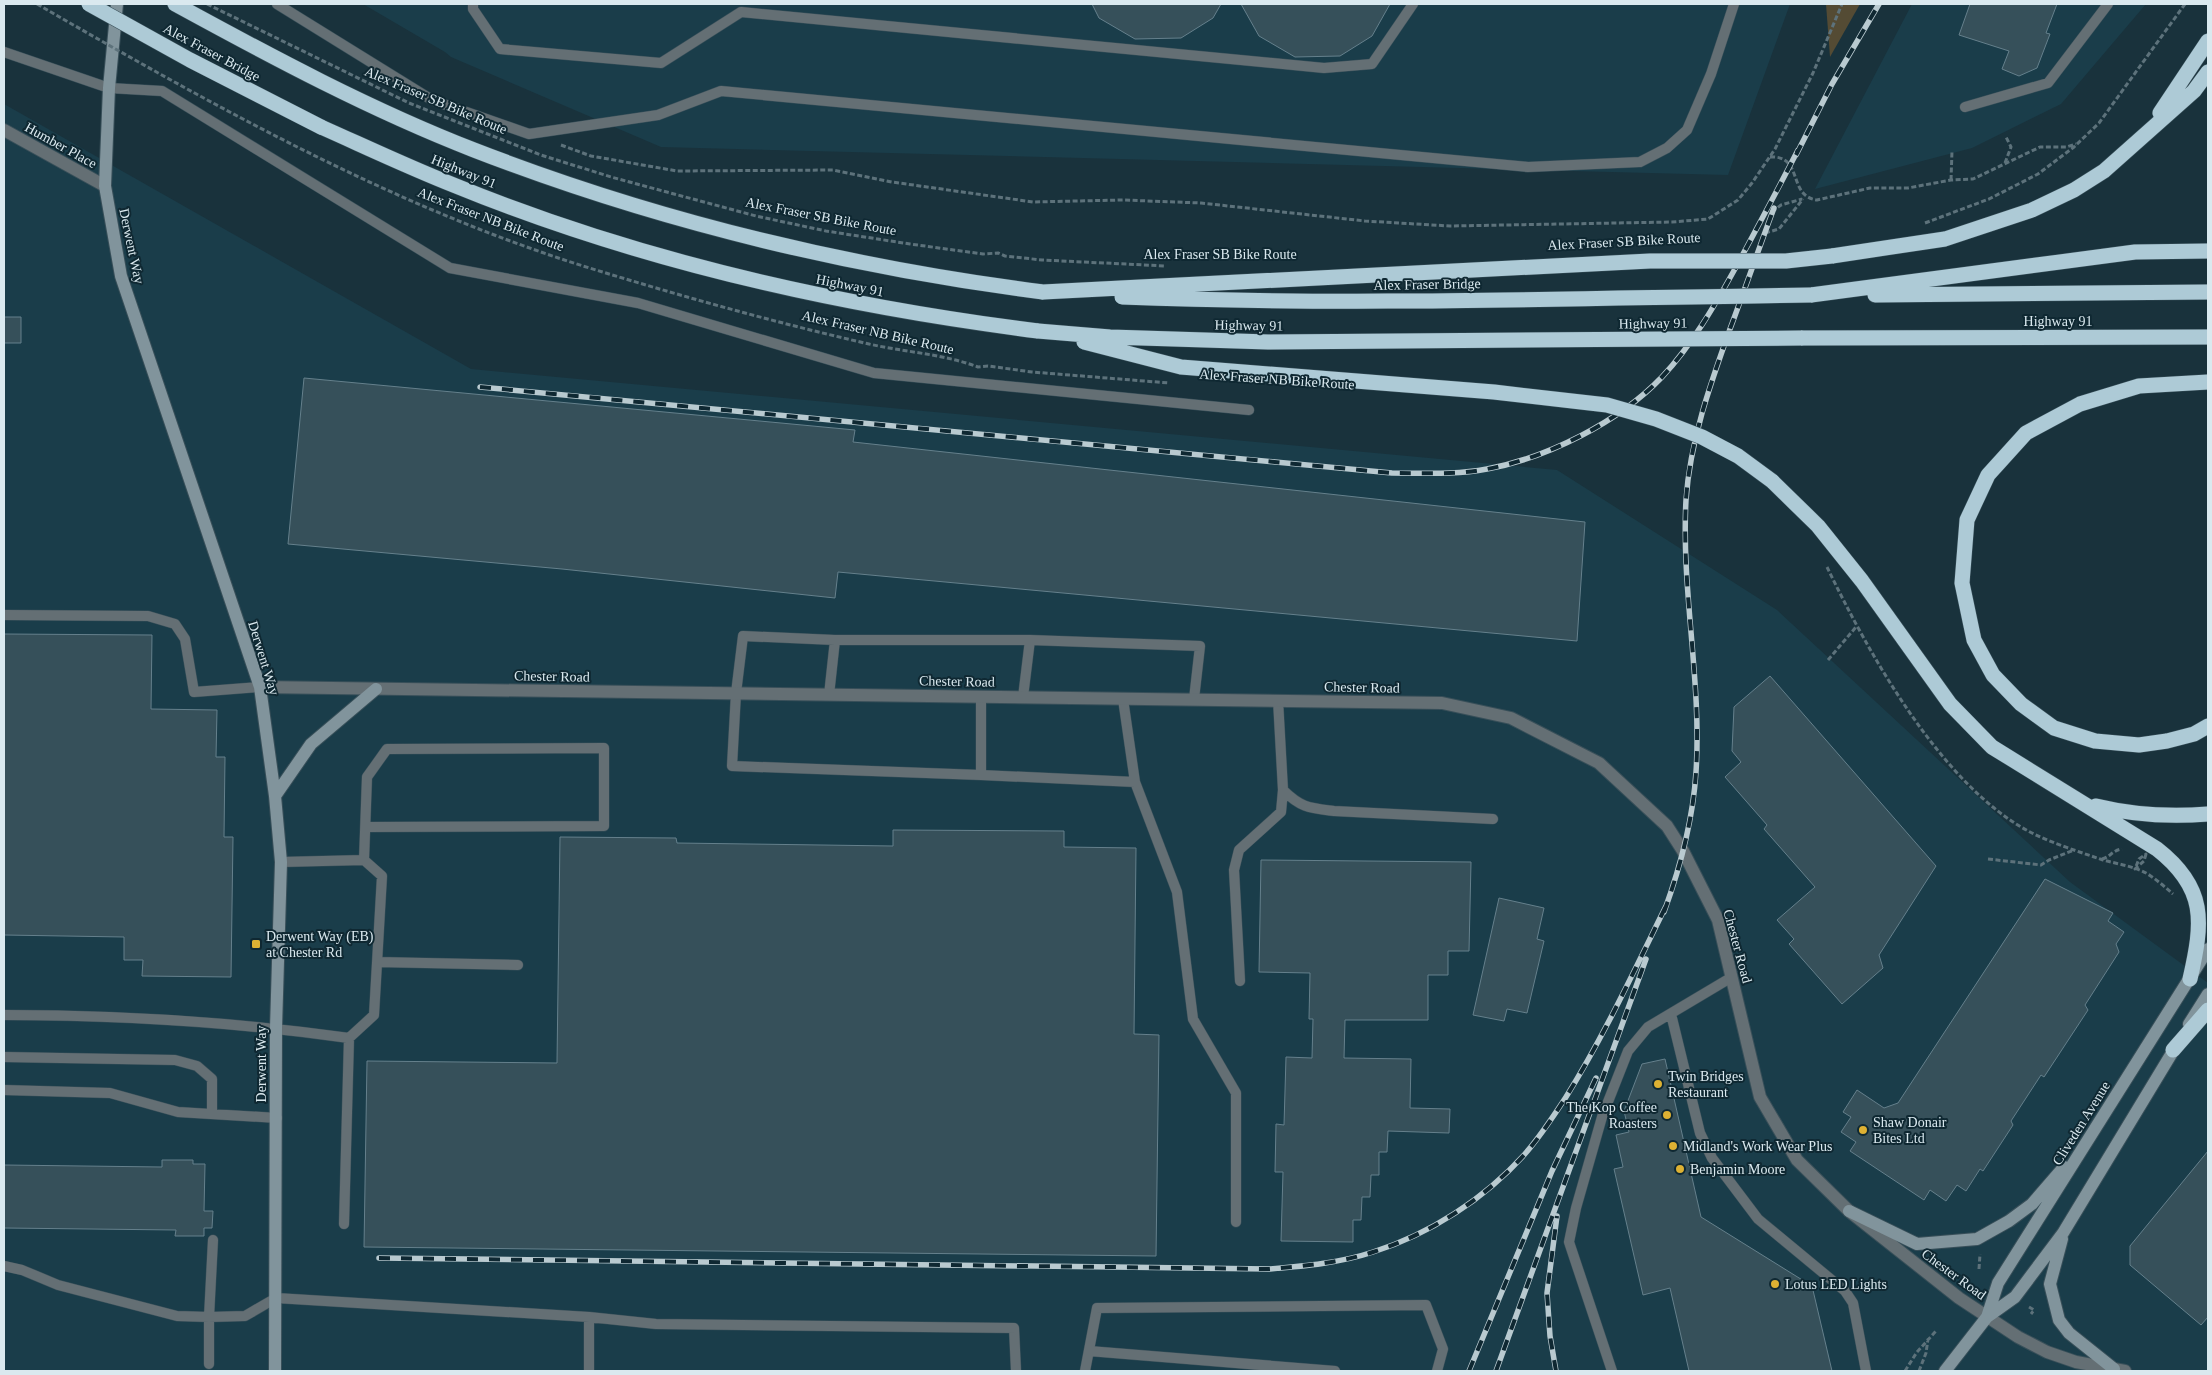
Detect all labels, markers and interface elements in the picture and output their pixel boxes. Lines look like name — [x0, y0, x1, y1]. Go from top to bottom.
street label: Alex Fraser Bridge — [161, 21, 263, 84]
street label: Alex Fraser SB Bike Route — [362, 64, 509, 137]
street label: Humber Place — [22, 120, 99, 171]
street label: Highway 91 — [429, 152, 499, 191]
street label: Alex Fraser NB Bike Route — [416, 185, 566, 254]
street label: Alex Fraser SB Bike Route — [744, 195, 898, 238]
street label: Derwent Way — [116, 207, 147, 285]
street label: Alex Fraser SB Bike Route — [1547, 230, 1701, 253]
street label: Alex Fraser SB Bike Route — [1143, 247, 1297, 262]
street label: Highway 91 — [815, 272, 885, 299]
street label: Alex Fraser Bridge — [1373, 276, 1481, 293]
street label: Alex Fraser NB Bike Route — [800, 308, 955, 357]
street label: Highway 91 — [2024, 314, 2092, 329]
street label: Highway 91 — [1618, 315, 1688, 332]
street label: Highway 91 — [1214, 317, 1284, 334]
street label: Alex Fraser NB Bike Route — [1199, 367, 1355, 392]
street label: Derwent Way — [245, 619, 282, 697]
street label: Chester Road — [514, 668, 590, 685]
street label: Chester Road — [919, 673, 995, 690]
street label: Chester Road — [1324, 679, 1400, 696]
street label: Chester Road — [1720, 908, 1755, 985]
place label: Derwent Way (EB) at Chester Rd — [266, 929, 374, 960]
marker: Derwent Way (EB) at Chester Rd — [250, 938, 262, 950]
street label: Derwent Way — [254, 1026, 269, 1102]
place label: Twin Bridges Restaurant — [1668, 1069, 1744, 1100]
marker: Twin Bridges Restaurant — [1652, 1078, 1664, 1090]
street label: Cliveden Avenue — [2050, 1079, 2113, 1168]
place label: The Kop Coffee Roasters — [1566, 1100, 1657, 1131]
marker: The Kop Coffee Roasters — [1661, 1109, 1673, 1121]
place label: Shaw Donair Bites Ltd — [1873, 1115, 1947, 1146]
marker: Shaw Donair Bites Ltd — [1857, 1124, 1869, 1136]
place label: Midland's Work Wear Plus — [1683, 1139, 1832, 1154]
marker: Midland's Work Wear Plus — [1667, 1140, 1679, 1152]
place label: Benjamin Moore — [1690, 1162, 1785, 1177]
marker: Benjamin Moore — [1674, 1163, 1686, 1175]
street label: Chester Road — [1919, 1246, 1989, 1303]
place label: Lotus LED Lights — [1785, 1277, 1887, 1292]
marker: Lotus LED Lights — [1769, 1278, 1781, 1290]

